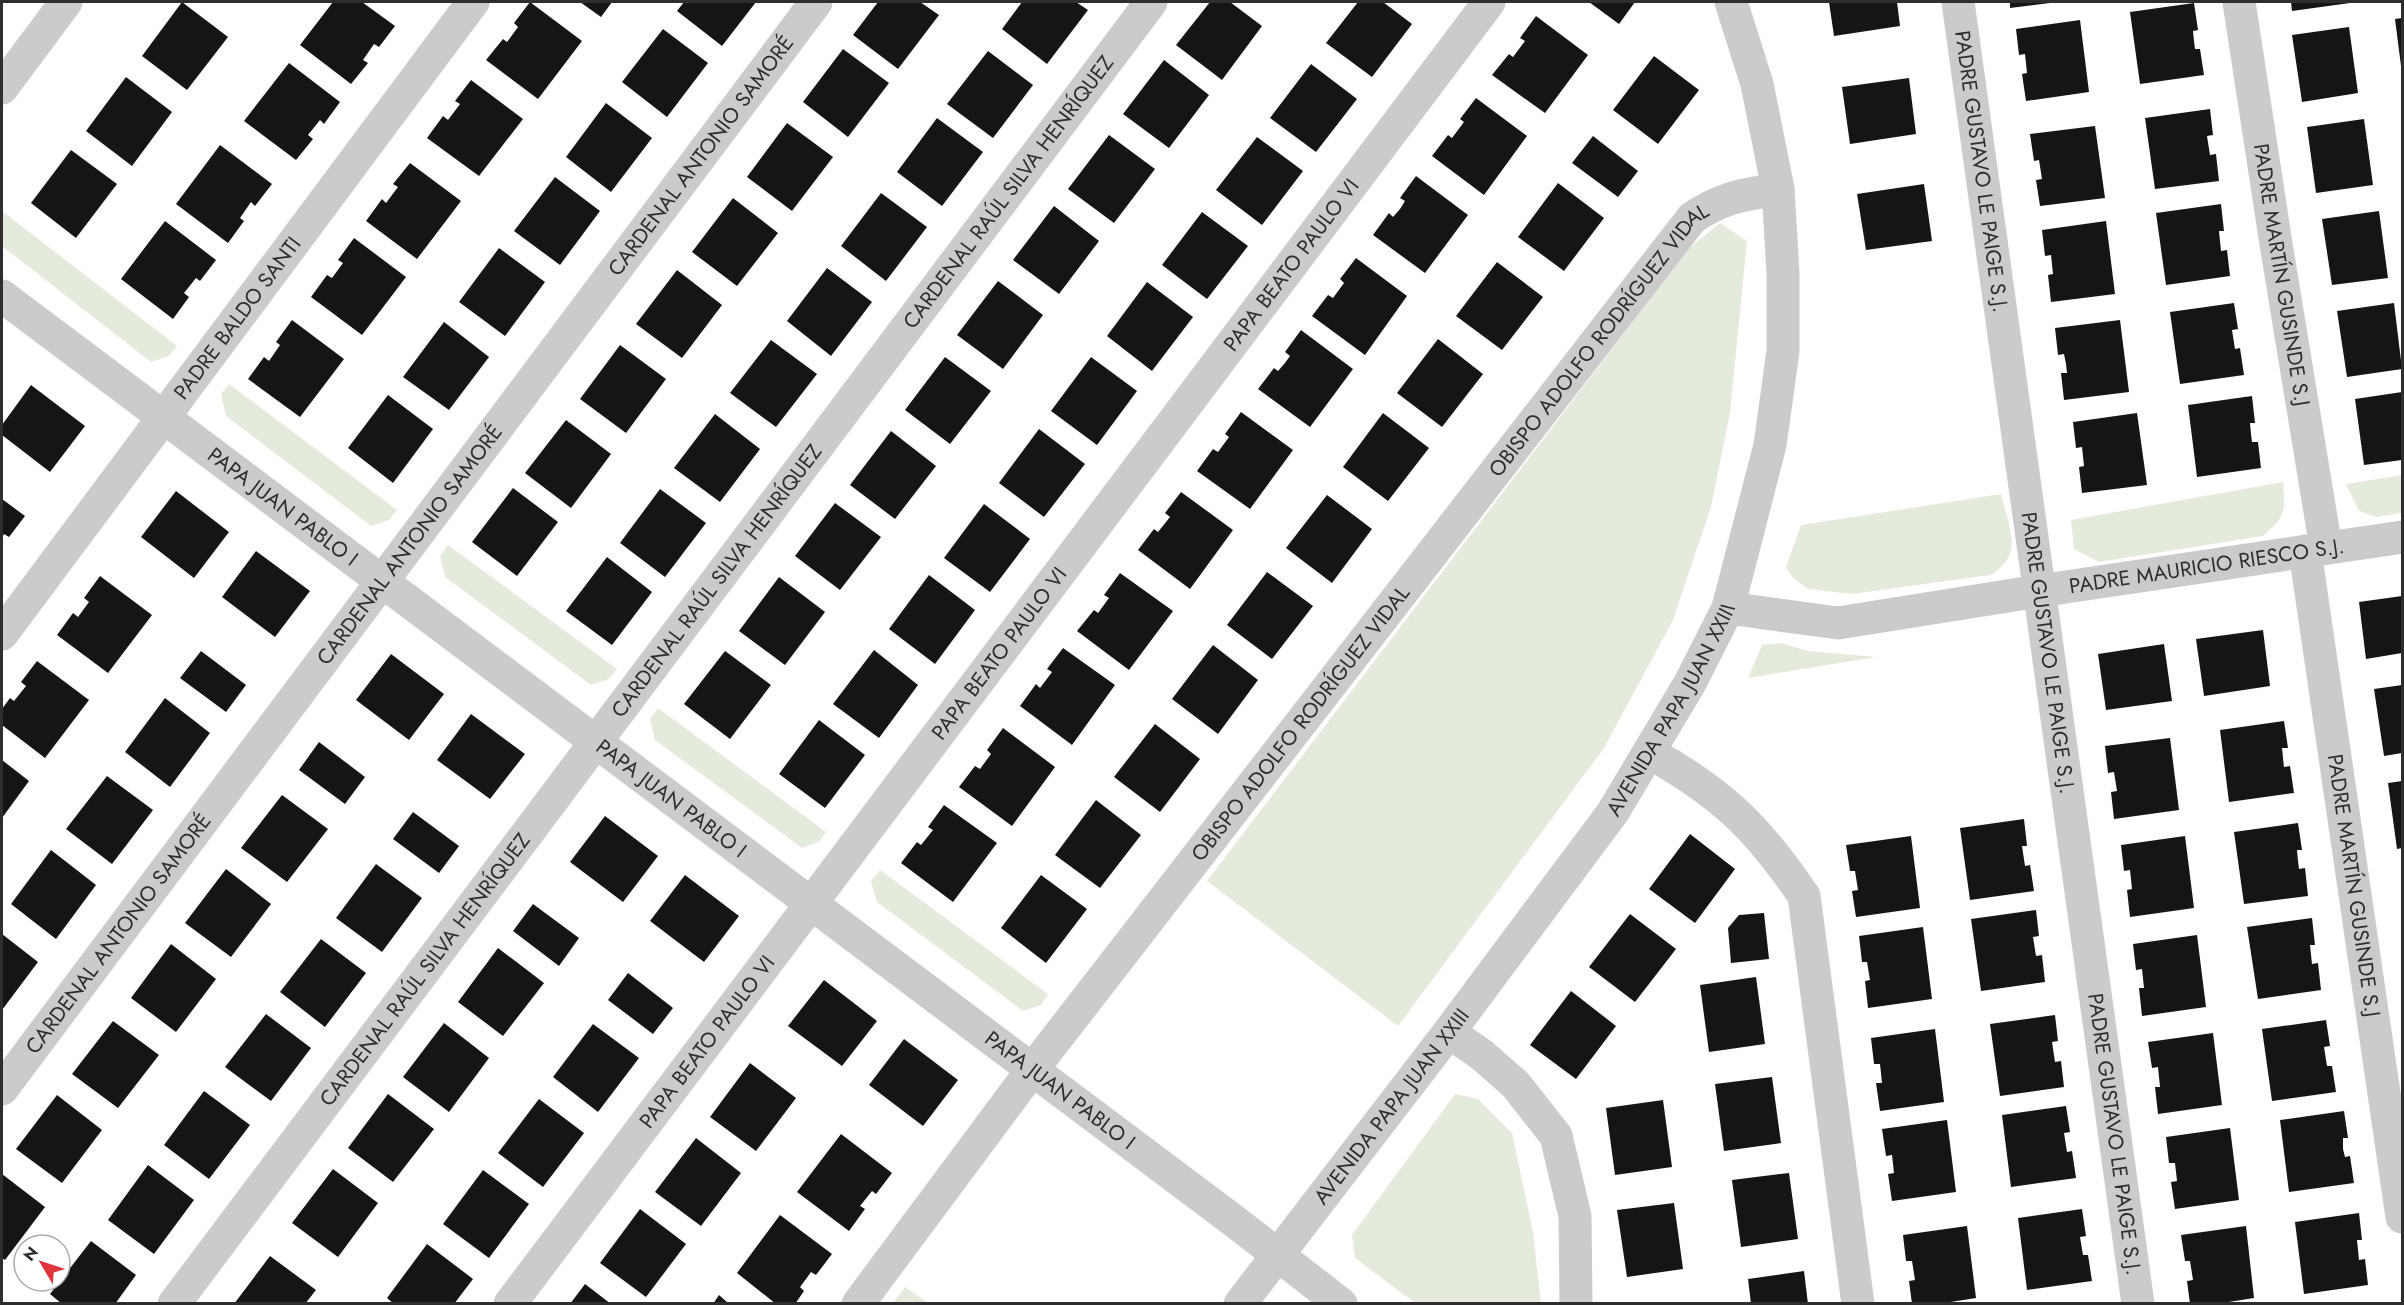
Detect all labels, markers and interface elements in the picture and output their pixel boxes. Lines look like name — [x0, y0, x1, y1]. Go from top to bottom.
street label: PADRE GUSTAVO LE PAIGE S.J. — [1947, 28, 2016, 314]
street label: CARDENAL ANTONIO SAMORÉ — [601, 29, 801, 282]
street label: CARDENAL RAÚL SILVA HENRÍQUEZ — [896, 49, 1121, 335]
street label: PADRE MARTÍN GUSINDE S.J — [2246, 141, 2317, 408]
street label: PAPA BEATO PAULO VI — [1216, 172, 1366, 358]
street label: OBISPO ADOLFO RODRÍGUEZ VIDAL — [1482, 196, 1715, 483]
street label: PADRE BALDO SANTI — [167, 230, 308, 406]
street label: CARDENAL ANTONIO SAMORÉ — [310, 418, 510, 671]
street label: CARDENAL RAÚL SILVA HENRÍQUEZ — [604, 438, 829, 724]
street label: PAPA JUAN PABLO I — [201, 440, 364, 573]
street label: PADRE GUSTAVO LE PAIGE S.J. — [2014, 510, 2082, 796]
street label: PADRE MAURICIO RIESCO S.J. — [2067, 531, 2346, 601]
street label: PAPA BEATO PAULO VI — [924, 561, 1074, 746]
street label: OBISPO ADOLFO RODRÍGUEZ VIDAL — [1184, 579, 1417, 868]
street label: AVENIDA PAPA JUAN XXIII — [1599, 601, 1743, 822]
street label: PAPA JUAN PABLO I — [590, 732, 753, 865]
street label: PADRE MARTÍN GUSINDE S.J — [2320, 752, 2388, 1019]
street label: CARDENAL ANTONIO SAMORÉ — [18, 807, 218, 1060]
street label: CARDENAL RAÚL SILVA HENRÍQUEZ — [312, 826, 538, 1112]
street label: PAPA BEATO PAULO VI — [632, 949, 782, 1134]
street label: PADRE GUSTAVO LE PAIGE S.J. — [2080, 991, 2149, 1277]
street label: AVENIDA PAPA JUAN XXIII — [1307, 1002, 1477, 1211]
street label: PAPA JUAN PABLO I — [978, 1024, 1142, 1157]
north arrow — [12, 1233, 72, 1293]
text: N — [18, 1242, 44, 1266]

